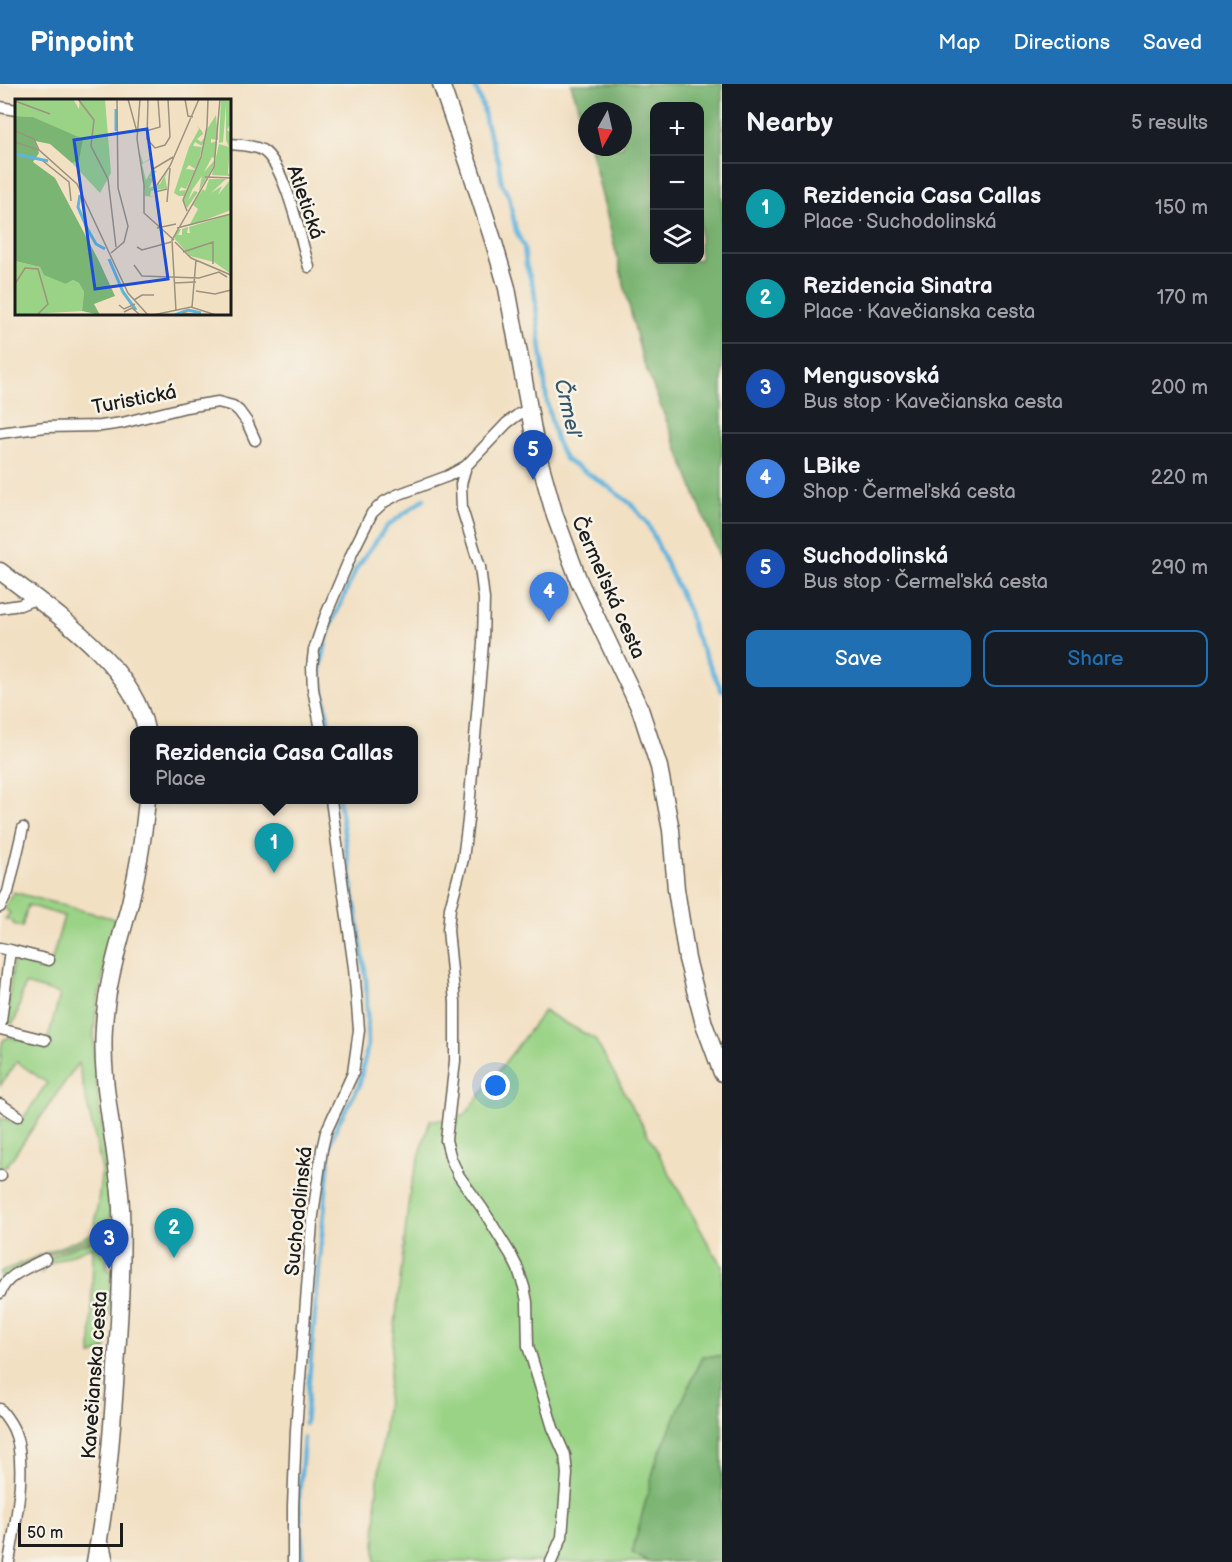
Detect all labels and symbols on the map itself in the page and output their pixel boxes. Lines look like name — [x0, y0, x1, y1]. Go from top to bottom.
inset map — [15, 99, 231, 315]
north arrow — [578, 102, 632, 156]
street label: Atletická — [281, 162, 329, 243]
water label: Črmeľ — [549, 377, 587, 442]
street label: Turistická — [90, 380, 179, 420]
pin: 5 — [514, 430, 552, 480]
street label: Čermeľská cesta — [566, 512, 652, 662]
pin: 4 — [530, 572, 568, 622]
pin: 1 — [254, 824, 294, 873]
your location — [481, 1071, 510, 1100]
street label: Suchodolinská — [280, 1145, 318, 1277]
pin: 2 — [154, 1208, 194, 1258]
pin: 3 — [90, 1220, 128, 1269]
street label: Kavečianska cesta — [77, 1290, 113, 1460]
scale bar — [18, 1520, 123, 1548]

